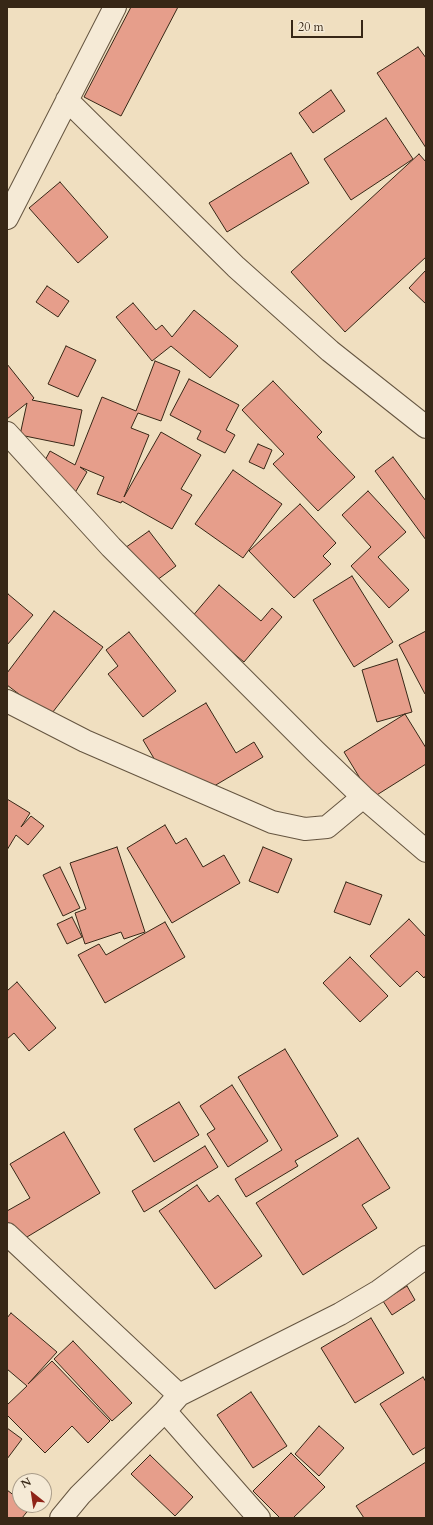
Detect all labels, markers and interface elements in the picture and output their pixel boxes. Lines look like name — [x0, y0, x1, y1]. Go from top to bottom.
scale bar — [293, 12, 365, 38]
text: 20 m — [298, 19, 324, 35]
north arrow — [12, 1473, 52, 1513]
text: N — [18, 1474, 34, 1492]

